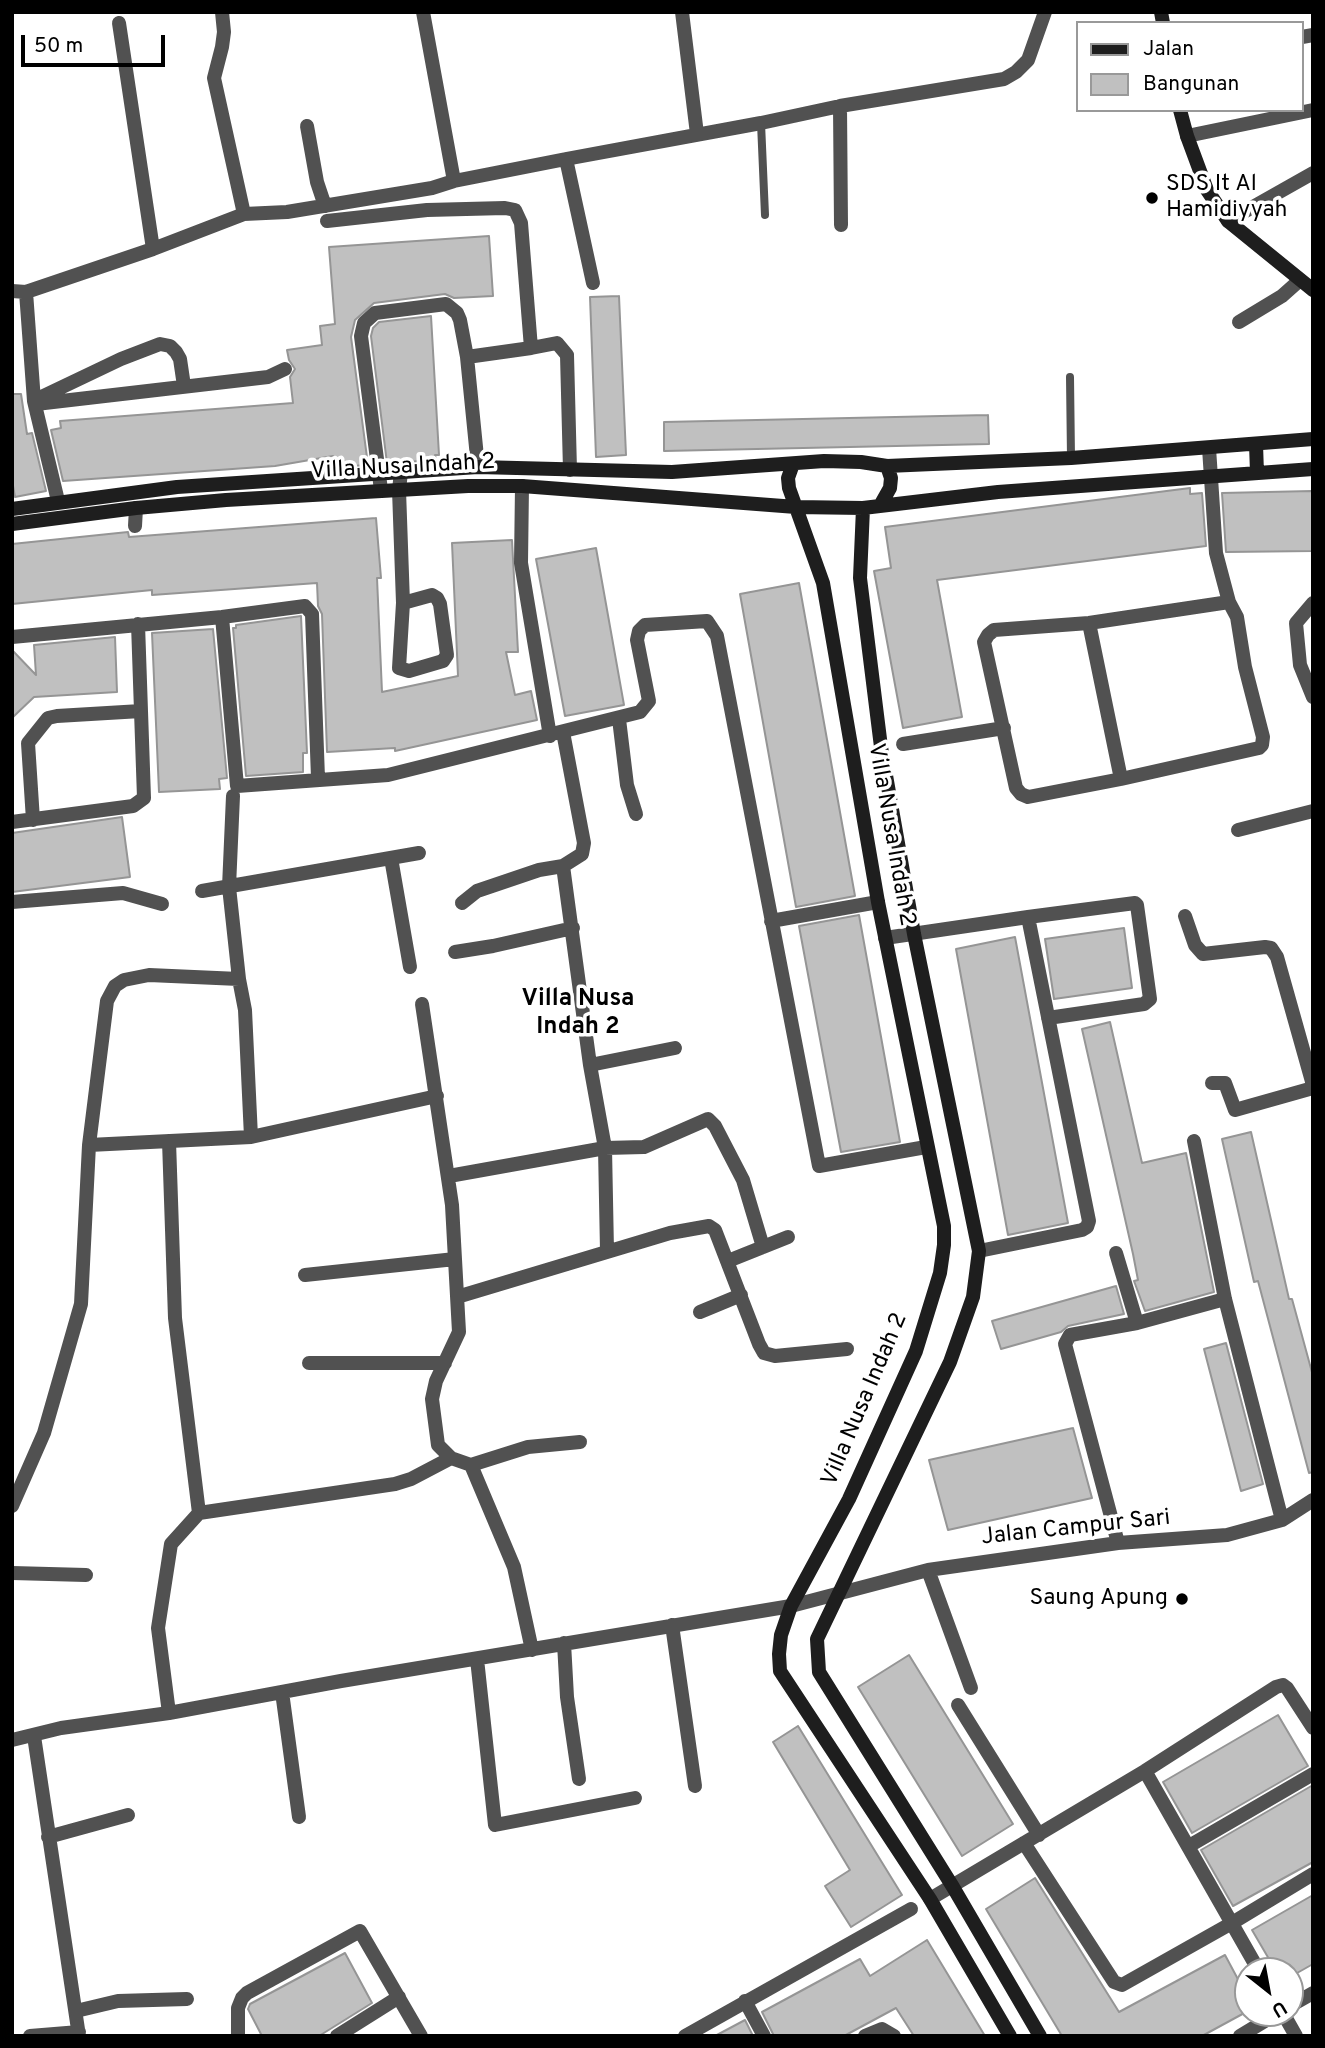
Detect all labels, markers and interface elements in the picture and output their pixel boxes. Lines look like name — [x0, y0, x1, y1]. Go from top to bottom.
scale bar — [24, 21, 168, 65]
legend — [1076, 21, 1304, 112]
text: 50 m — [34, 33, 83, 60]
text: Jalan — [1143, 36, 1194, 63]
text: Bangunan — [1143, 71, 1239, 98]
place label: SDS It Al Hamidiyyah — [1166, 171, 1287, 225]
marker: SDS It Al Hamidiyyah — [1144, 190, 1160, 206]
street label: Villa Nusa Indah 2 — [310, 449, 496, 487]
street label: Villa Nusa Indah 2 — [860, 742, 920, 928]
district label: Villa Nusa Indah 2 — [522, 986, 634, 1042]
street label: Villa Nusa Indah 2 — [817, 1309, 915, 1491]
street label: Jalan Campur Sari — [980, 1505, 1172, 1553]
place label: Saung Apung — [1029, 1585, 1168, 1613]
marker: Saung Apung — [1174, 1591, 1190, 1607]
north arrow — [1234, 1957, 1304, 2027]
text: U — [1267, 1995, 1291, 2022]

